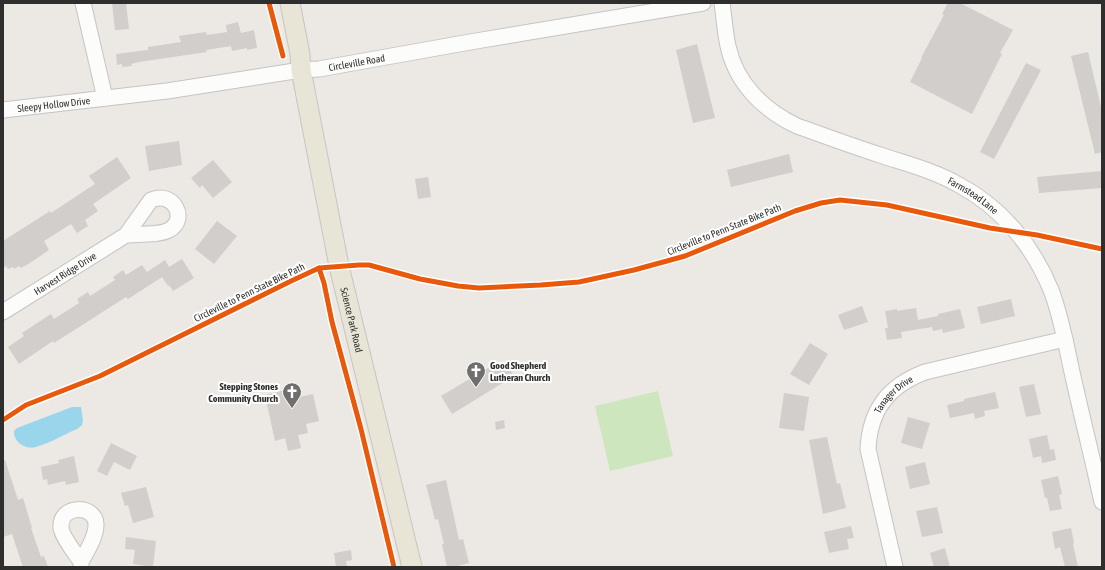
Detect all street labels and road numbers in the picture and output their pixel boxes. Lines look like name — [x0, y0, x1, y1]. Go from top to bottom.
street label: Circleville Road — [328, 52, 386, 73]
street label: Sleepy Hollow Drive — [17, 95, 91, 114]
street label: Farmstead Lane — [946, 175, 1001, 217]
street label: Circleville to Penn State Bike Path — [666, 201, 783, 257]
street label: Harvest Ridge Drive — [32, 250, 99, 297]
street label: Circleville to Penn State Bike Path — [192, 261, 307, 324]
street label: Science Park Road — [338, 286, 365, 354]
street label: Tanager Drive — [872, 373, 915, 415]

